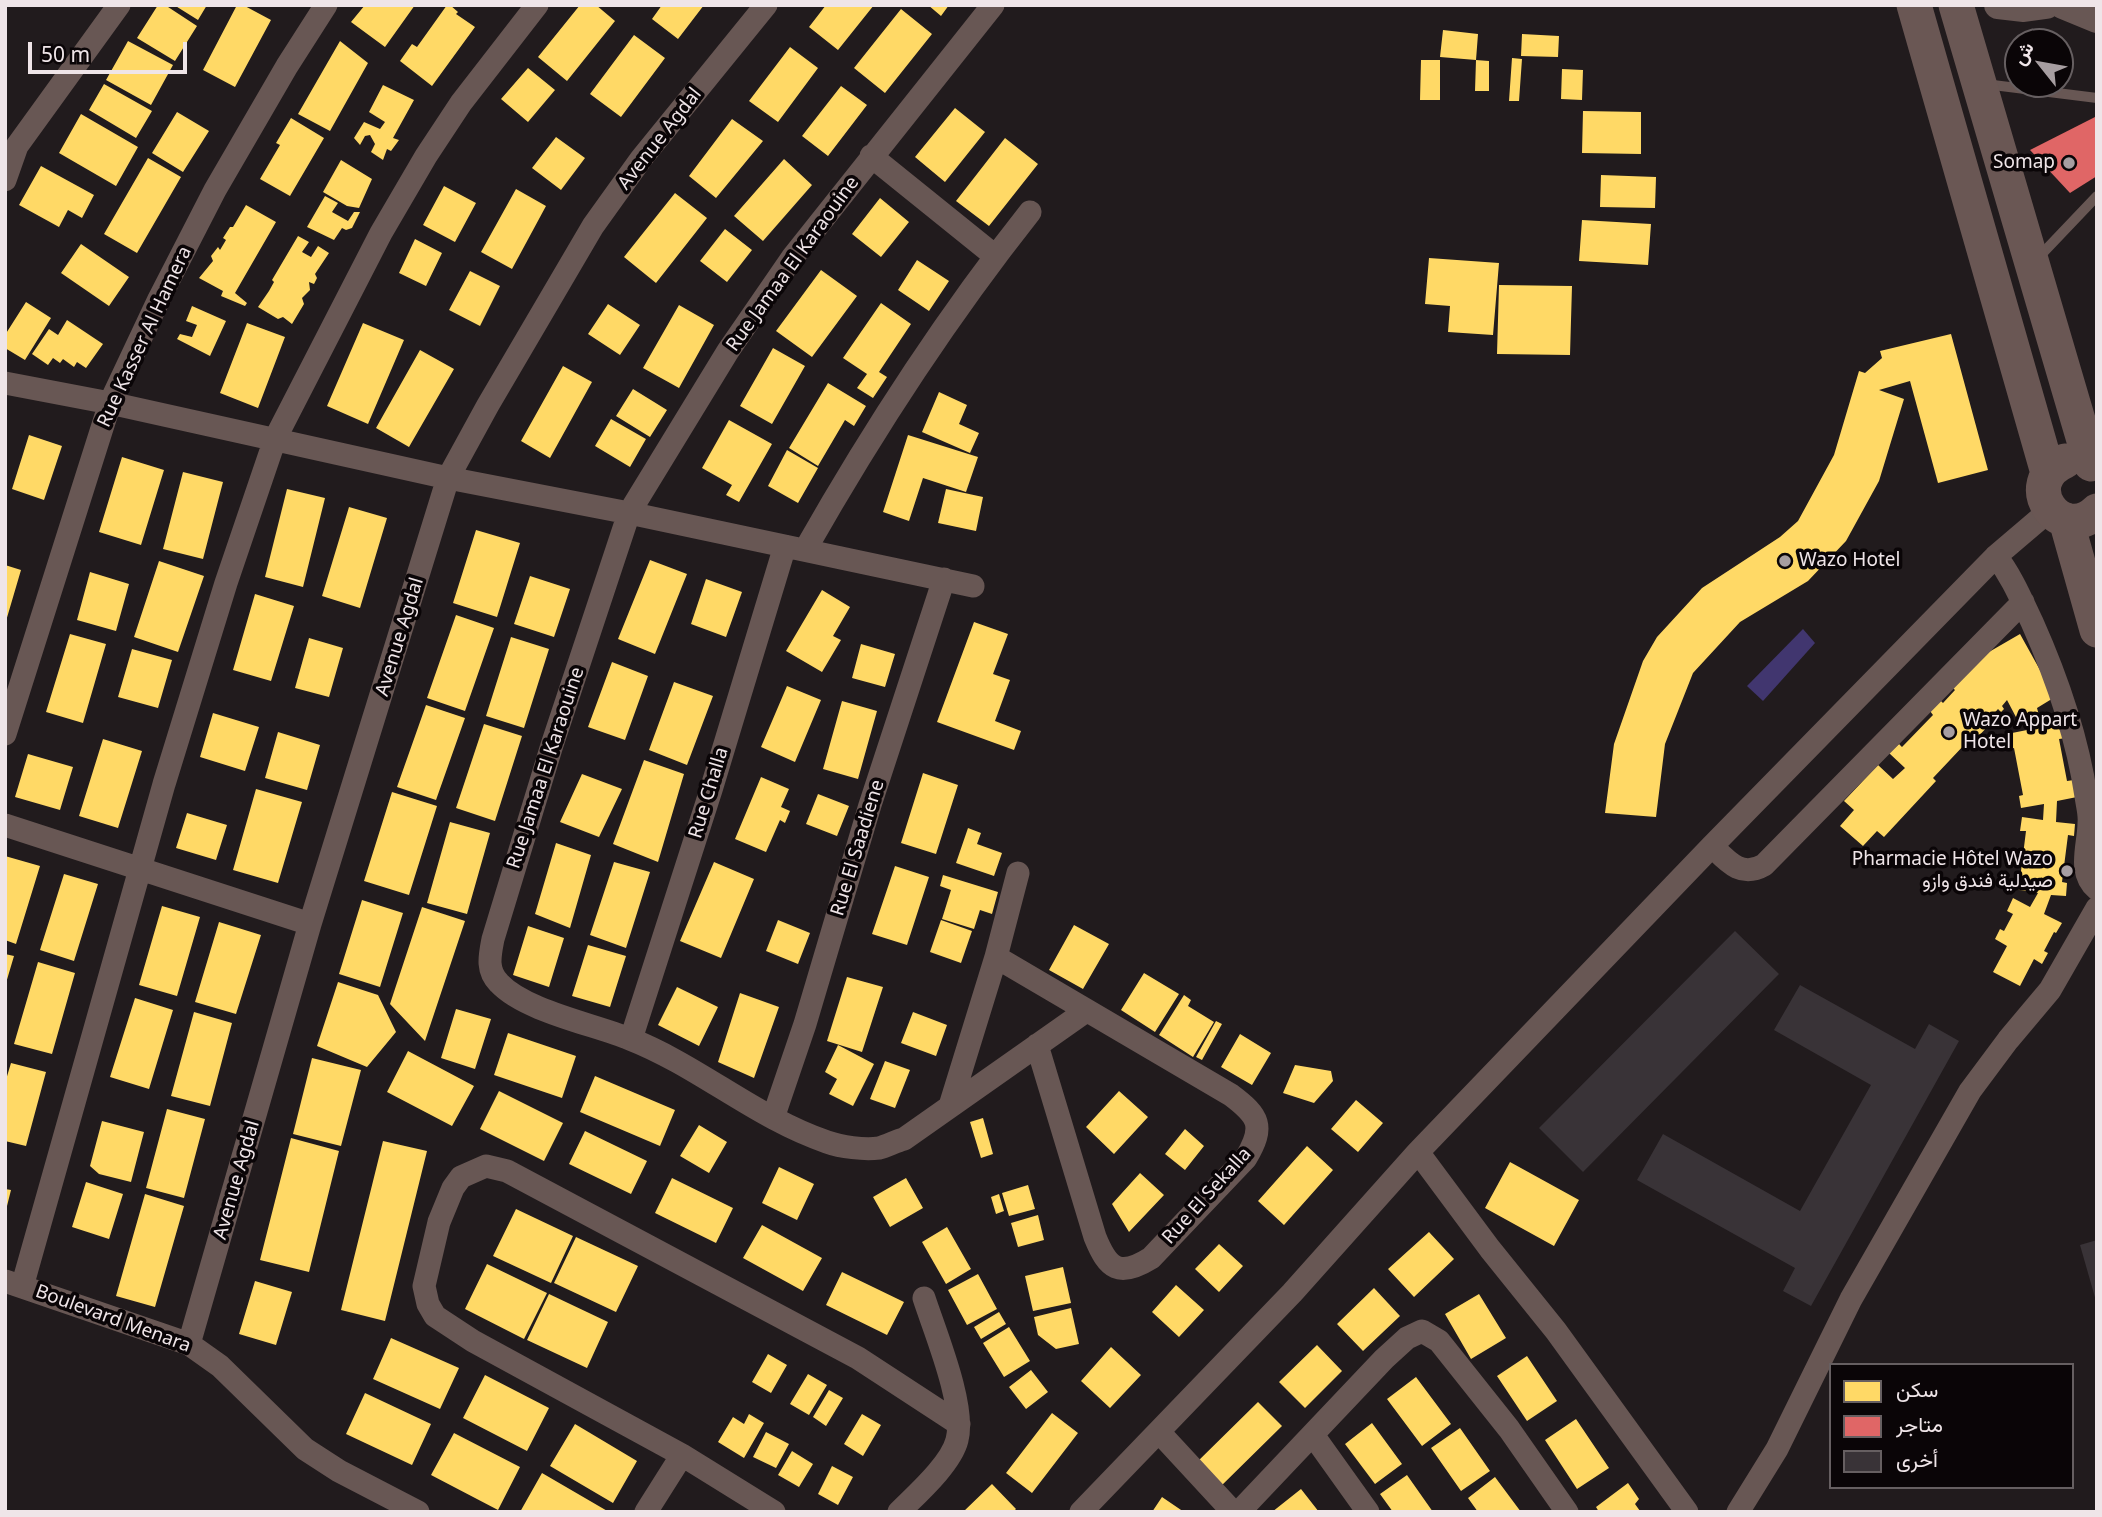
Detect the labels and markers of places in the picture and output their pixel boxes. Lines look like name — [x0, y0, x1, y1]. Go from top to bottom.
place label: Somap — [1993, 152, 2055, 174]
marker: Somap — [2061, 155, 2077, 171]
place label: Wazo Hotel — [1799, 550, 1900, 572]
marker: Wazo Hotel — [1777, 553, 1793, 569]
place label: Wazo Appart Hotel — [1963, 710, 2077, 754]
marker: Wazo Appart Hotel — [1941, 724, 1957, 740]
place label: Pharmacie Hôtel Wazo صيدلية فندق وازو — [1852, 849, 2053, 893]
marker: Pharmacie Hôtel Wazo صيدلية فندق وازو — [2059, 863, 2075, 879]

